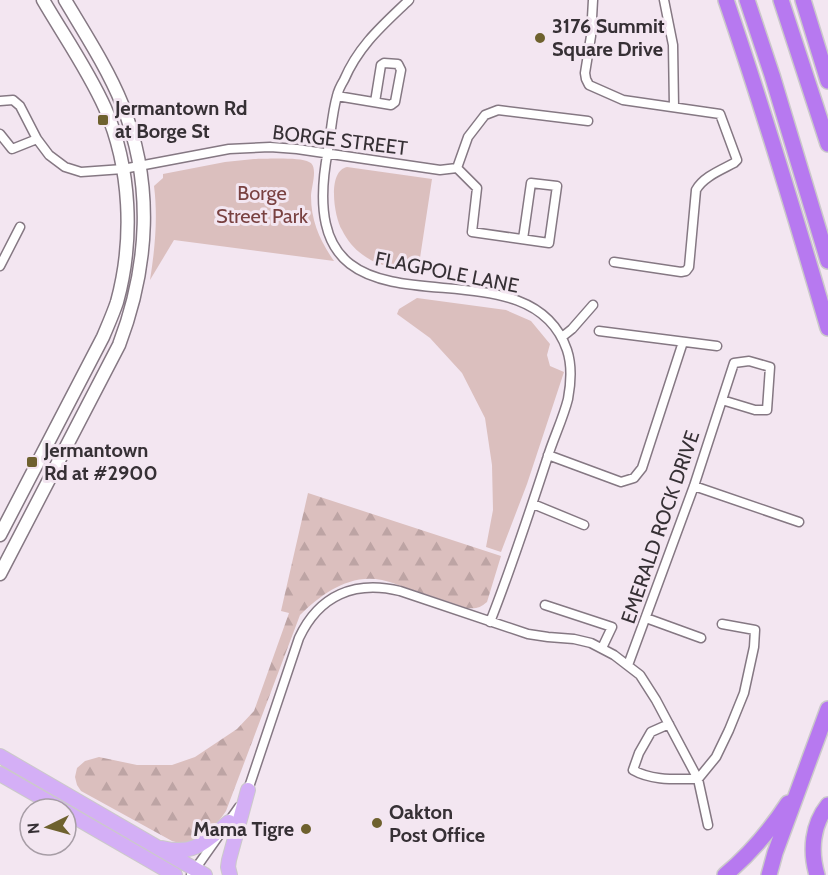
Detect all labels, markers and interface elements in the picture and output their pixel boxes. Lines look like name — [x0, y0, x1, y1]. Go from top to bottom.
place label: 3176 Summit Square Drive — [552, 14, 665, 61]
marker: 3176 Summit Square Drive — [533, 31, 547, 45]
place label: Jermantown Rd at Borge St — [114, 96, 247, 143]
marker: Jermantown Rd at Borge St — [96, 113, 110, 127]
street label: BORGE STREET — [271, 120, 409, 160]
park label: Borge Street Park — [216, 181, 308, 228]
street label: FLAGPOLE LANE — [373, 246, 521, 298]
street label: EMERALD ROCK DRIVE — [616, 427, 704, 627]
place label: Jermantown Rd at #2900 — [43, 438, 158, 485]
marker: Jermantown Rd at #2900 — [25, 455, 39, 469]
north arrow — [18, 797, 78, 857]
place label: Oakton Post Office — [389, 800, 485, 847]
marker: Oakton Post Office — [370, 816, 384, 830]
place label: Mama Tigre — [193, 817, 294, 841]
text: N — [24, 822, 44, 835]
marker: Mama Tigre — [299, 822, 313, 836]

